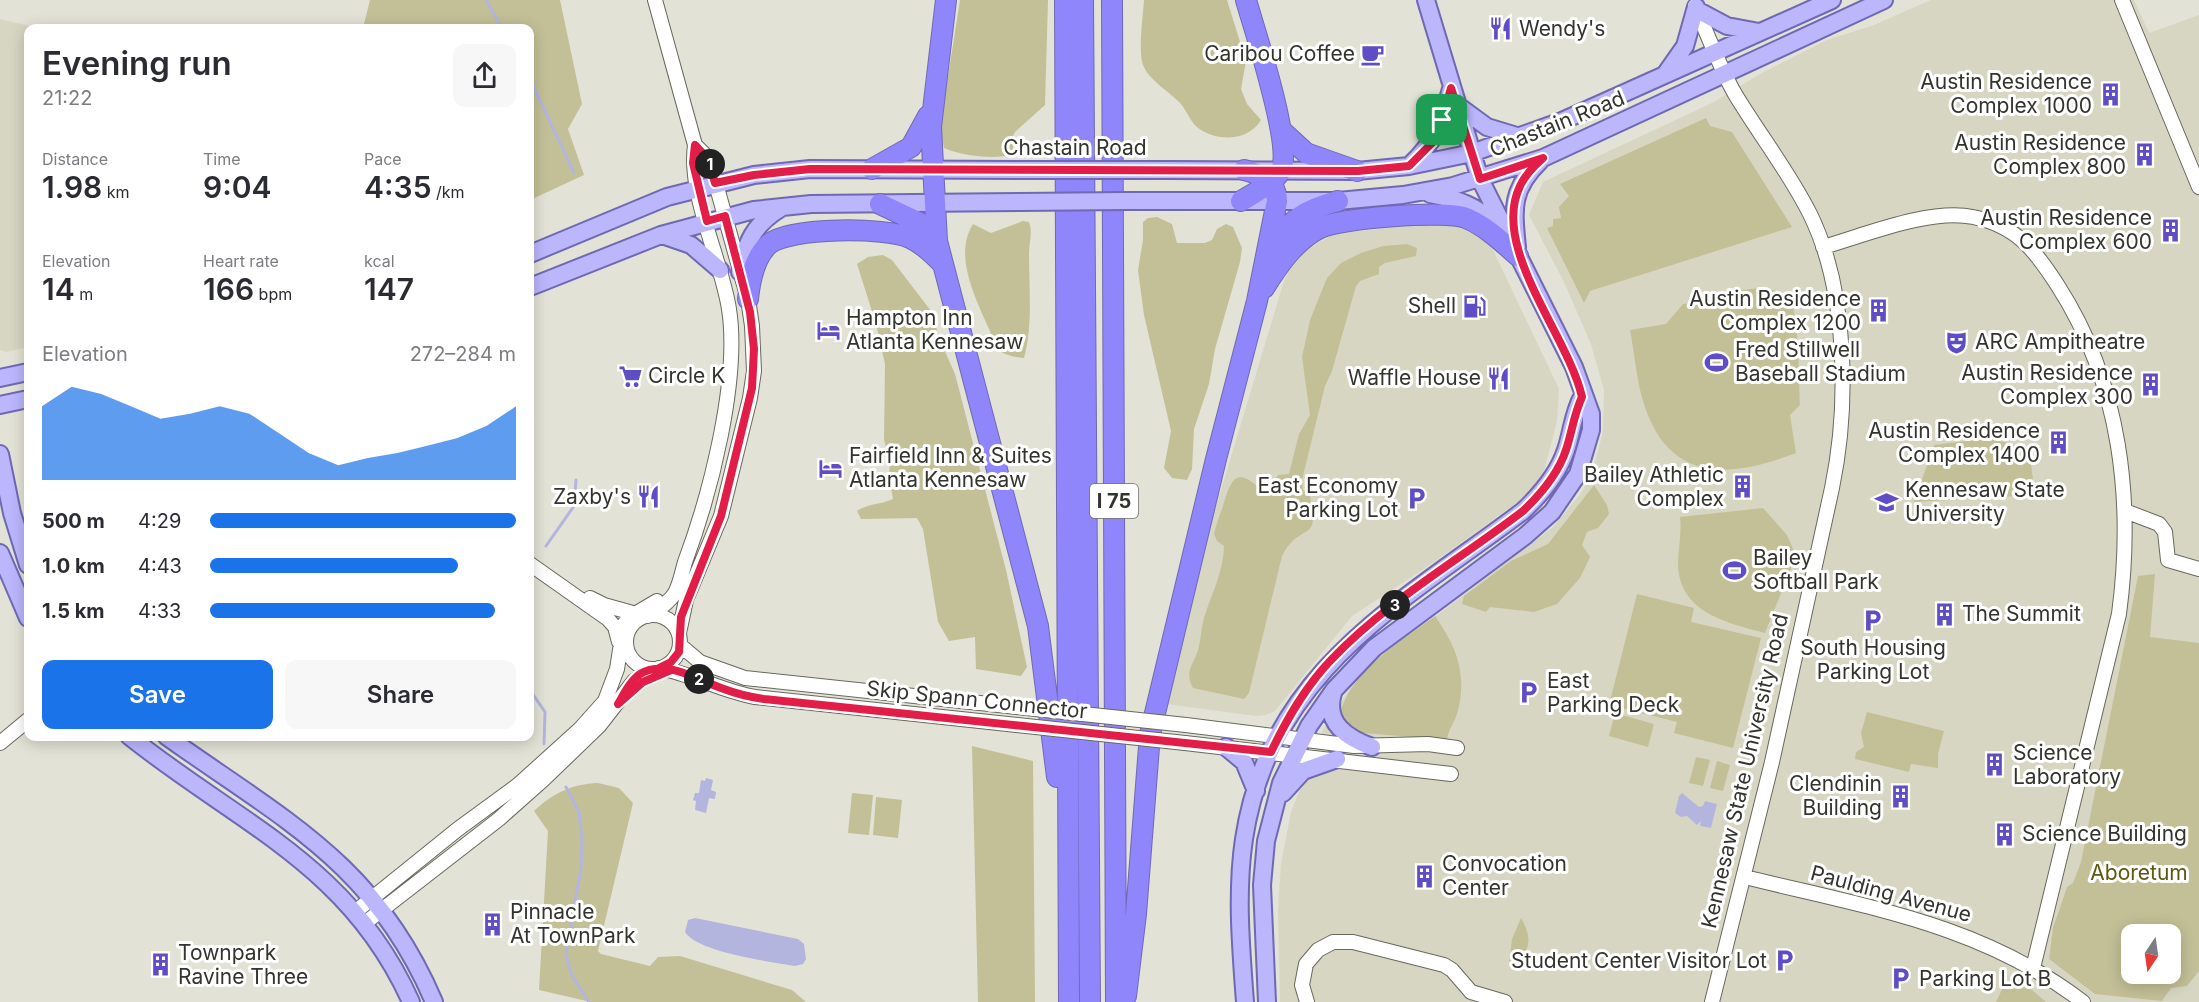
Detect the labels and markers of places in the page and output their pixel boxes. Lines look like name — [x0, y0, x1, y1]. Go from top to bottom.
restaurant icon: Wendy's — [1488, 16, 1514, 42]
place label: Wendy's — [1519, 16, 1605, 41]
place label: Caribou Coffee — [1204, 41, 1355, 66]
cafe icon: Caribou Coffee — [1360, 41, 1386, 67]
place label: Austin Residence Complex 1000 — [1920, 69, 2092, 118]
building icon: Austin Residence Complex 1000 — [2097, 81, 2123, 107]
pin — [1416, 94, 1467, 145]
place label: Austin Residence Complex 800 — [1954, 130, 2126, 179]
building icon: Austin Residence Complex 800 — [2131, 142, 2157, 168]
pin: 1 — [695, 149, 725, 179]
place label: Austin Residence Complex 600 — [1980, 205, 2152, 254]
building icon: Austin Residence Complex 600 — [2157, 217, 2183, 243]
place label: Austin Residence Complex 1200 — [1689, 286, 1861, 335]
place label: Shell — [1408, 293, 1456, 318]
fuel station icon: Shell — [1461, 293, 1487, 319]
building icon: Austin Residence Complex 1200 — [1866, 298, 1892, 324]
place label: Hampton Inn Atlanta Kennesaw — [846, 305, 1024, 354]
hotel icon: Hampton Inn Atlanta Kennesaw — [815, 317, 841, 343]
theatre icon: ARC Ampitheatre — [1944, 329, 1970, 355]
place label: ARC Ampitheatre — [1975, 329, 2145, 354]
place label: Fred Stillwell Baseball Stadium — [1735, 337, 1906, 386]
sports icon: Fred Stillwell Baseball Stadium — [1704, 349, 1730, 375]
place label: Austin Residence Complex 300 — [1961, 360, 2133, 409]
supermarket icon: Circle K — [617, 363, 643, 389]
place label: Circle K — [648, 363, 725, 388]
place label: Waffle House — [1348, 365, 1481, 390]
restaurant icon: Waffle House — [1486, 365, 1512, 391]
building icon: Austin Residence Complex 300 — [2138, 372, 2164, 398]
place label: Austin Residence Complex 1400 — [1868, 418, 2040, 467]
building icon: Austin Residence Complex 1400 — [2045, 430, 2071, 456]
place label: Fairfield Inn & Suites Atlanta Kennesaw — [849, 443, 1052, 492]
hotel icon: Fairfield Inn & Suites Atlanta Kennesaw — [818, 455, 844, 481]
place label: Bailey Athletic Complex — [1584, 462, 1724, 511]
place label: East Economy Parking Lot — [1258, 473, 1398, 522]
building icon: Bailey Athletic Complex — [1729, 474, 1755, 500]
place label: Kennesaw State University — [1905, 477, 2065, 526]
place label: Zaxby's — [553, 484, 631, 509]
restaurant icon: Zaxby's — [636, 484, 662, 510]
parking icon: East Economy Parking Lot — [1403, 485, 1429, 511]
school or university icon: Kennesaw State University — [1874, 489, 1900, 515]
place label: Bailey Softball Park — [1753, 545, 1879, 594]
sports icon: Bailey Softball Park — [1722, 557, 1748, 583]
pin: 3 — [1380, 590, 1410, 620]
building icon: The Summit — [1931, 601, 1957, 627]
place label: The Summit — [1962, 601, 2081, 626]
parking icon: South Housing Parking Lot — [1860, 607, 1886, 633]
place label: South Housing Parking Lot — [1800, 635, 1946, 684]
pin: 2 — [684, 664, 714, 694]
place label: East Parking Deck — [1547, 668, 1680, 717]
parking icon: East Parking Deck — [1516, 680, 1542, 706]
place label: Science Laboratory — [2013, 740, 2121, 789]
building icon: Science Laboratory — [1982, 752, 2008, 778]
place label: Clendinin Building — [1789, 771, 1882, 820]
building icon: Clendinin Building — [1887, 783, 1913, 809]
building icon: Science Building — [1991, 821, 2017, 847]
place label: Science Building — [2022, 821, 2187, 846]
place label: Convocation Center — [1442, 851, 1567, 900]
building icon: Convocation Center — [1411, 863, 1437, 889]
place label: Pinnacle At TownPark — [510, 899, 636, 948]
building icon: Pinnacle At TownPark — [479, 911, 505, 937]
place label: Townpark Ravine Three — [178, 940, 308, 989]
place label: Student Center Visitor Lot — [1511, 948, 1767, 973]
parking icon: Student Center Visitor Lot — [1772, 948, 1798, 974]
building icon: Townpark Ravine Three — [147, 952, 173, 978]
parking icon: Parking Lot B — [1888, 966, 1914, 992]
place label: Parking Lot B — [1919, 966, 2051, 991]

